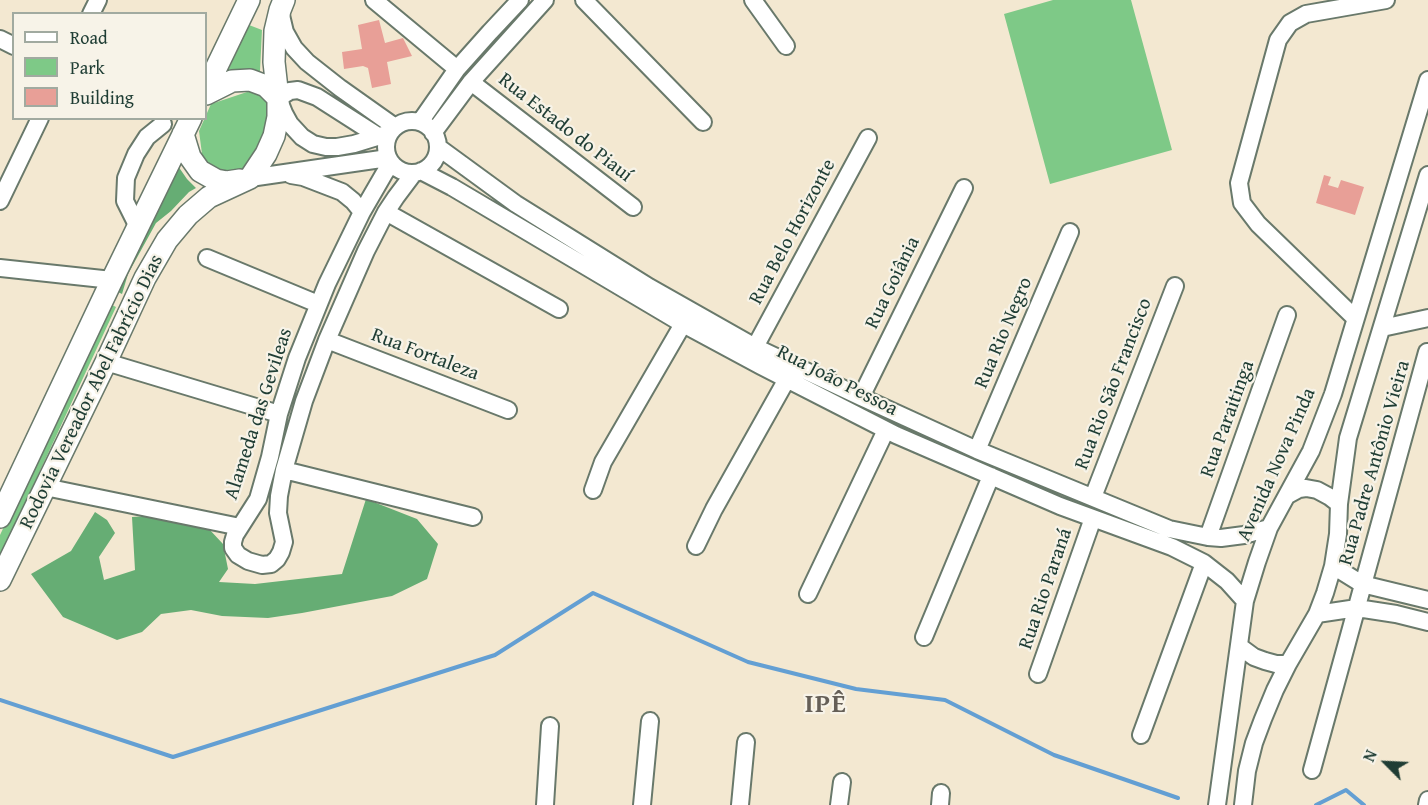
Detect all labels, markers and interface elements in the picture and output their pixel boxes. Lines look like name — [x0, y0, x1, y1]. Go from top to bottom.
legend — [12, 12, 207, 120]
text: Road — [70, 24, 108, 51]
text: Park — [70, 54, 105, 81]
street label: Rua Estado do Piauí — [493, 68, 637, 188]
text: Building — [70, 84, 134, 111]
street label: Rua Belo Horizonte — [745, 155, 841, 309]
street label: Rua Goiânia — [860, 233, 926, 333]
street label: Rodovia Vereador Abel Fabrício Dias — [15, 251, 169, 533]
street label: Rua Rio Negro — [970, 274, 1038, 392]
street label: Rua Rio São Francisco — [1070, 295, 1158, 473]
street label: Rua Fortaleza — [368, 323, 482, 387]
street label: Alameda das Gevileas — [220, 325, 298, 503]
street label: Rua João Pessoa — [773, 340, 901, 422]
street label: Rua Paraitinga — [1196, 357, 1260, 481]
street label: Rua Padre Antônio Vieira — [1334, 358, 1416, 568]
street label: Avenida Nova Pinda — [1232, 385, 1322, 545]
street label: Rua Rio Paraná — [1014, 525, 1078, 653]
district label: IPÊ — [805, 689, 847, 721]
north arrow — [1356, 733, 1416, 793]
text: N — [1356, 746, 1383, 765]

